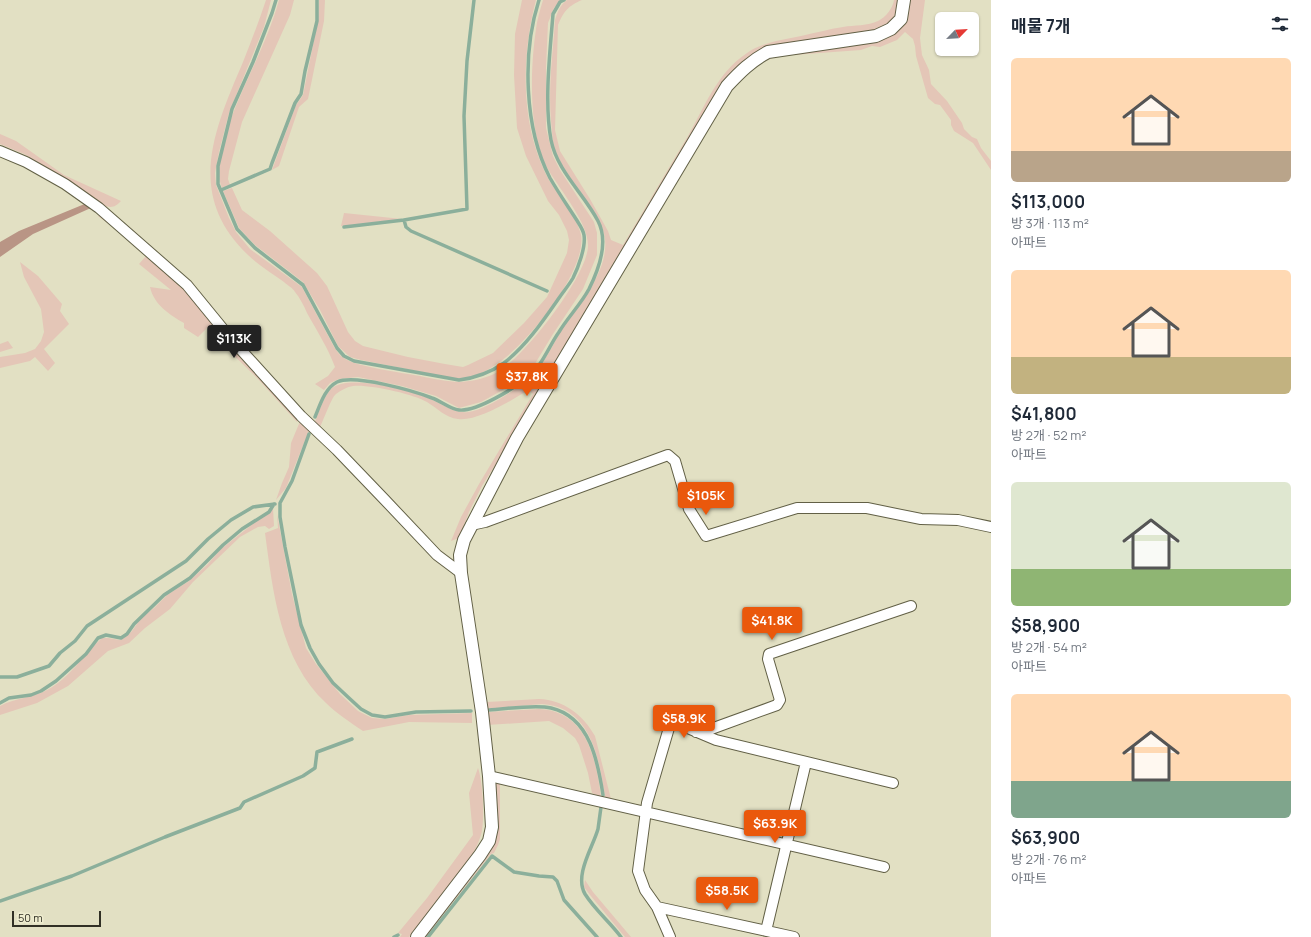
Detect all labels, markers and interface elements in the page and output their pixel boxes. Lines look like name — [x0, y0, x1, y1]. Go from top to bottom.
north arrow — [935, 12, 979, 56]
map controls — [935, 12, 979, 56]
icon: filters — [1269, 13, 1291, 35]
text: 매물 7개 — [1011, 14, 1070, 37]
icon: home — [1115, 84, 1187, 156]
text: $113,000 — [1011, 190, 1085, 213]
text: 방 3개 · 113 m² — [1011, 214, 1089, 232]
text: 아파트 — [1011, 233, 1047, 251]
icon: home — [1115, 296, 1187, 368]
pin: $113K — [206, 325, 262, 359]
text: $113K — [216, 329, 252, 347]
pin: $37.8K — [494, 363, 560, 397]
text: $37.8K — [506, 367, 548, 385]
text: $41,800 — [1011, 402, 1077, 425]
text: 방 2개 · 52 m² — [1011, 426, 1086, 444]
text: 아파트 — [1011, 445, 1047, 463]
pin: $105K — [678, 482, 734, 516]
text: $105K — [687, 486, 725, 504]
icon: home — [1115, 508, 1187, 580]
pin: $41.8K — [739, 607, 805, 641]
text: $41.8K — [751, 611, 793, 629]
text: $58,900 — [1011, 614, 1080, 637]
text: 방 2개 · 54 m² — [1011, 638, 1087, 656]
text: 아파트 — [1011, 657, 1047, 675]
pin: $58.9K — [651, 705, 717, 739]
text: $58.9K — [662, 709, 706, 727]
icon: home — [1115, 720, 1187, 792]
pin: $63.9K — [742, 810, 808, 844]
text: $63.9K — [753, 814, 797, 832]
text: $63,900 — [1011, 826, 1080, 849]
text: 방 2개 · 76 m² — [1011, 850, 1087, 868]
text: 아파트 — [1011, 869, 1047, 887]
pin: $58.5K — [694, 877, 760, 911]
text: $58.5K — [705, 881, 749, 899]
scale bar — [12, 909, 101, 928]
text: 50 m — [18, 910, 43, 925]

